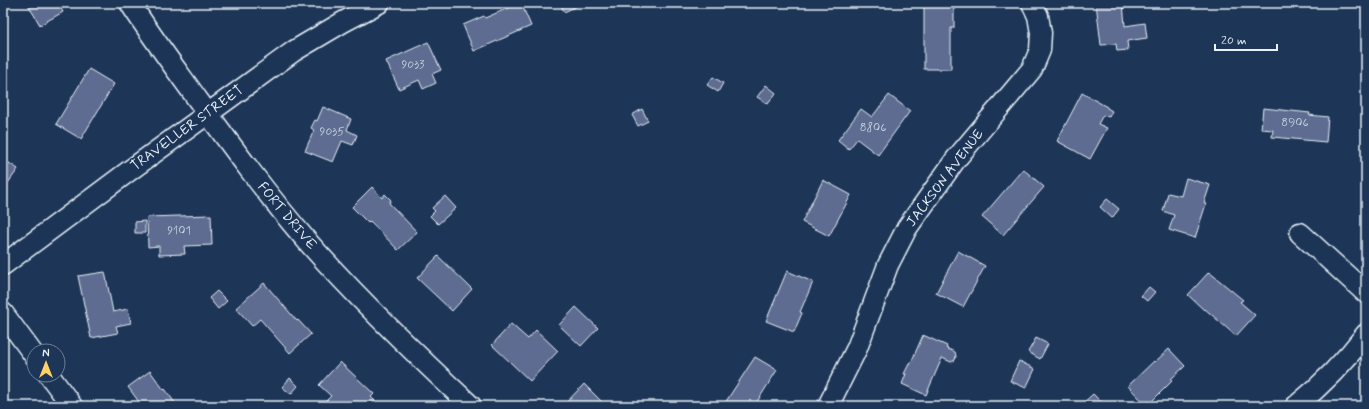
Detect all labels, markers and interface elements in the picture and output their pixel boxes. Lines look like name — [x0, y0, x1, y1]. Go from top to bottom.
scale bar — [1215, 26, 1277, 52]
text: 20 m — [1221, 33, 1247, 49]
house number: 9033 — [401, 57, 425, 73]
street label: TRAVELLER STREET — [127, 81, 247, 175]
house number: 8906 — [1281, 115, 1309, 131]
house number: 8806 — [860, 120, 886, 136]
house number: 9035 — [320, 124, 344, 140]
street label: JACKSON AVENUE — [902, 126, 988, 230]
street label: FORT DRIVE — [253, 178, 321, 254]
house number: 9101 — [167, 223, 191, 239]
north arrow — [26, 343, 66, 383]
text: N — [42, 347, 50, 361]

